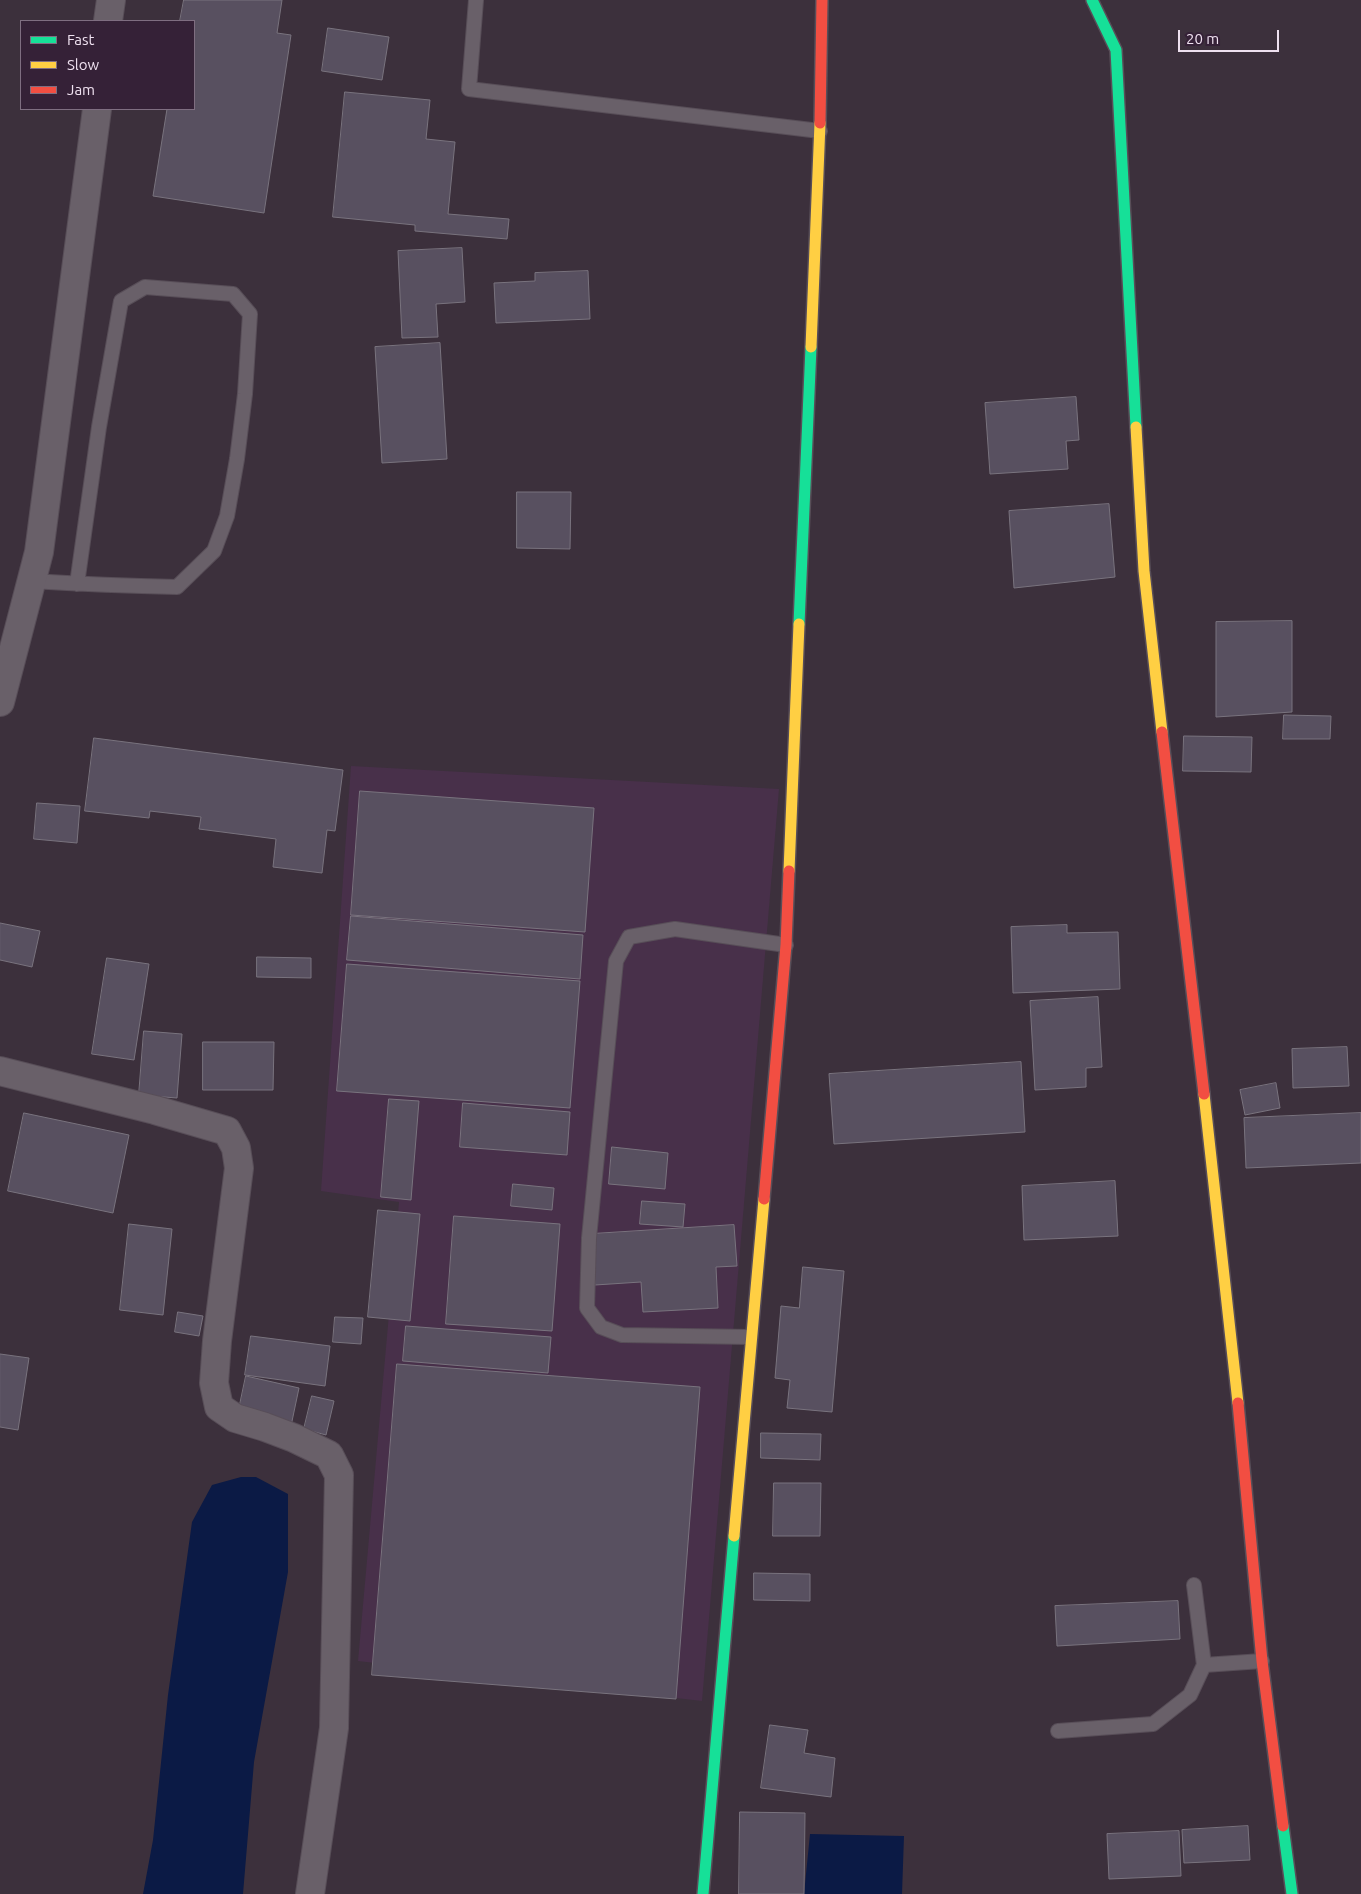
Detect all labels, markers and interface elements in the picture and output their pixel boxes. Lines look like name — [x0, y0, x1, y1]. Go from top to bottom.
legend — [20, 20, 195, 110]
scale bar — [1181, 20, 1282, 52]
text: 20 m — [1186, 30, 1219, 47]
text: Fast — [67, 31, 94, 48]
text: Slow — [67, 56, 99, 73]
text: Jam — [67, 81, 95, 98]

